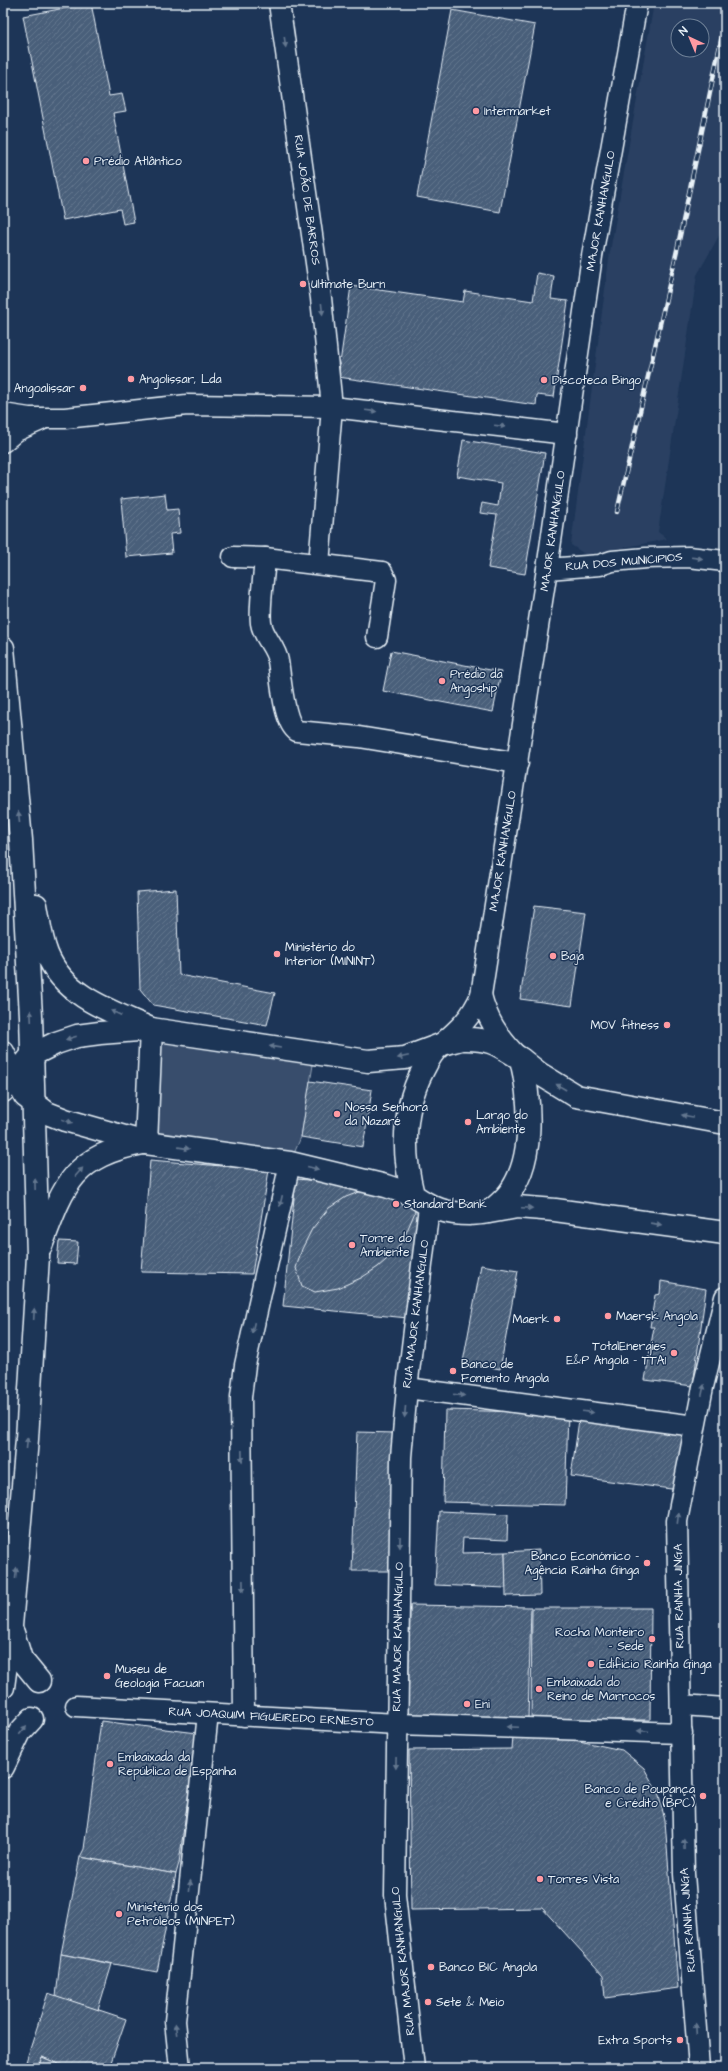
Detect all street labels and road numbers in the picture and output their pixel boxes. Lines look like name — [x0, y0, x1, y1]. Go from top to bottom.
street label: RUA JOÃO DE BARROS — [289, 134, 325, 267]
street label: MAJOR KANHANGULO — [582, 150, 620, 272]
street label: MAJOR KANHANGULO — [536, 470, 570, 592]
street label: RUA DOS MUNICIPIOS — [565, 548, 684, 576]
street label: MAJOR KANHANGULO — [485, 790, 521, 912]
street label: RUA MAJOR KANHANGULO — [398, 1239, 434, 1389]
street label: RUA RAINHA JINGA — [670, 1543, 688, 1649]
street label: RUA MAJOR KANHANGULO — [388, 1562, 408, 1712]
street label: RUA JOAQUIM FIGUEIREDO ERNESTO — [168, 1703, 374, 1731]
street label: RUA RAINHA JINGA — [676, 1867, 700, 1973]
street label: RUA MAJOR KANHANGULO — [387, 1886, 419, 2036]

